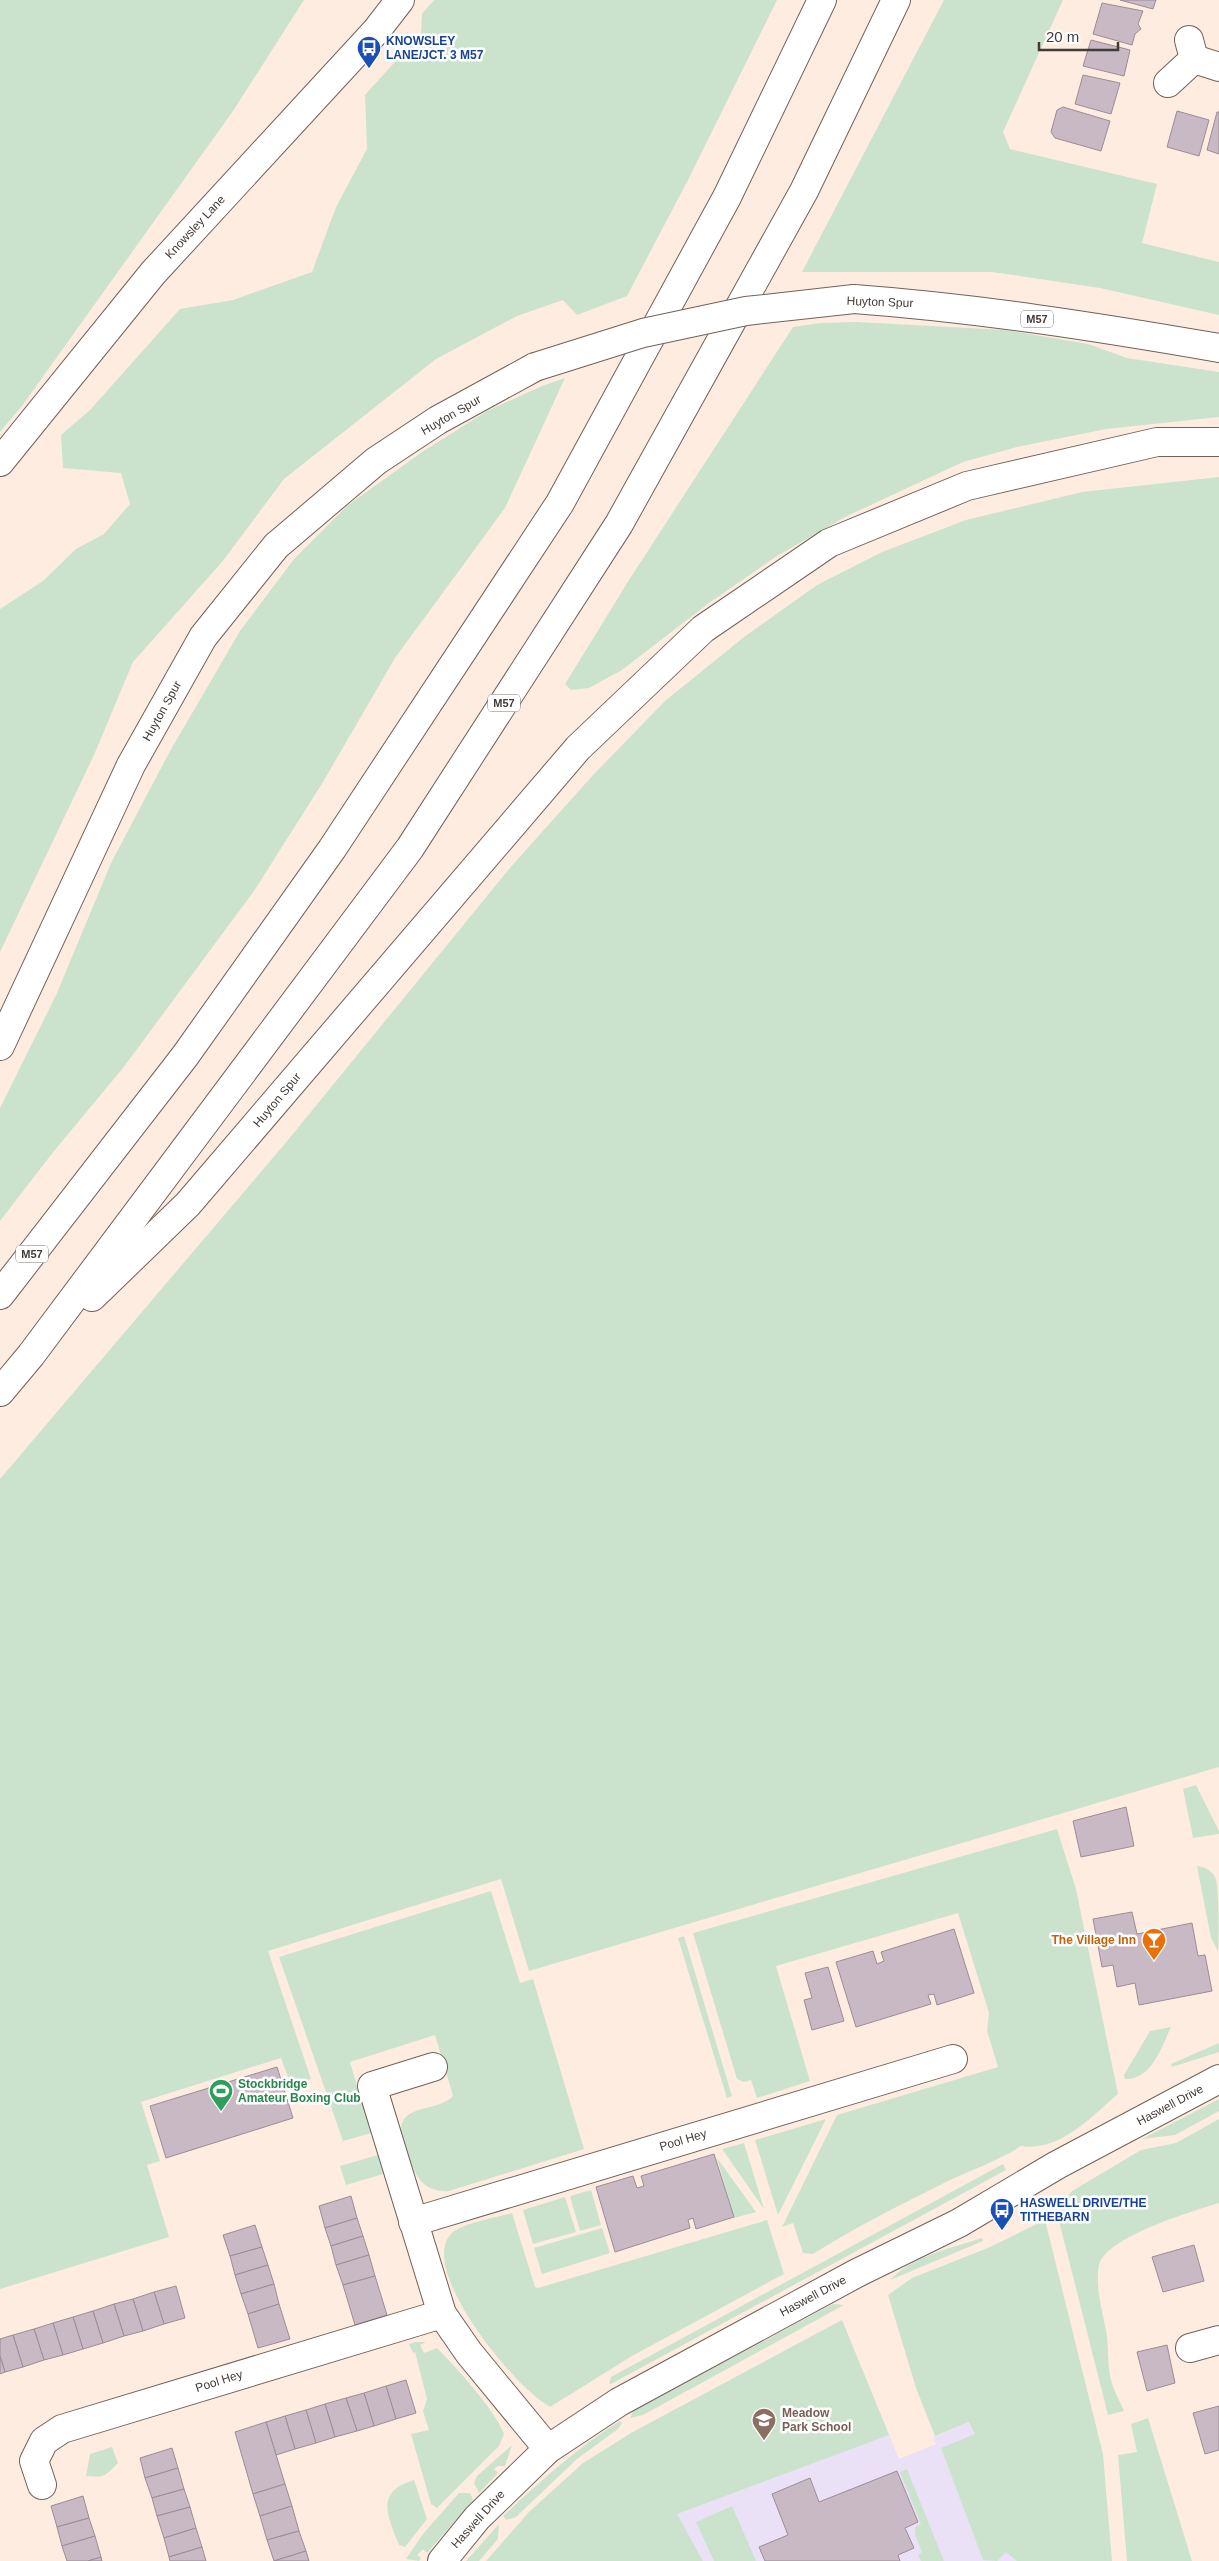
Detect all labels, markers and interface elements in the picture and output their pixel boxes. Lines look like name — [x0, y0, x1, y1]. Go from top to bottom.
scale bar — [1039, 20, 1118, 52]
text: 20 m — [1046, 28, 1079, 45]
place label: KNOWSLEY LANE/JCT. 3 M57 — [386, 34, 484, 62]
bus stop icon: KNOWSLEY LANE/JCT. 3 M57 — [356, 35, 382, 69]
street label: Knowsley Lane — [162, 192, 228, 262]
street label: Huyton Spur — [846, 294, 914, 310]
road number: M57 — [1021, 310, 1053, 328]
street label: Huyton Spur — [419, 392, 483, 438]
street label: Huyton Spur — [140, 678, 184, 744]
road number: M57 — [488, 694, 520, 711]
street label: Huyton Spur — [250, 1070, 304, 1130]
road number: M57 — [16, 1246, 48, 1262]
bar icon: The Village Inn — [1141, 1927, 1167, 1961]
place label: The Village Inn — [1052, 1933, 1136, 1947]
place label: Stockbridge Amateur Boxing Club — [238, 2077, 361, 2105]
sports icon: Stockbridge Amateur Boxing Club — [208, 2078, 234, 2112]
street label: Haswell Drive — [1134, 2081, 1206, 2128]
street label: Pool Hey — [658, 2126, 708, 2154]
place label: HASWELL DRIVE/THE TITHEBARN — [1020, 2196, 1146, 2224]
bus stop icon: HASWELL DRIVE/THE TITHEBARN — [989, 2197, 1015, 2231]
street label: Haswell Drive — [777, 2272, 849, 2319]
street label: Pool Hey — [194, 2367, 244, 2395]
place label: Meadow Park School — [782, 2406, 851, 2434]
school or university icon: Meadow Park School — [751, 2407, 777, 2441]
street label: Haswell Drive — [448, 2487, 508, 2551]

